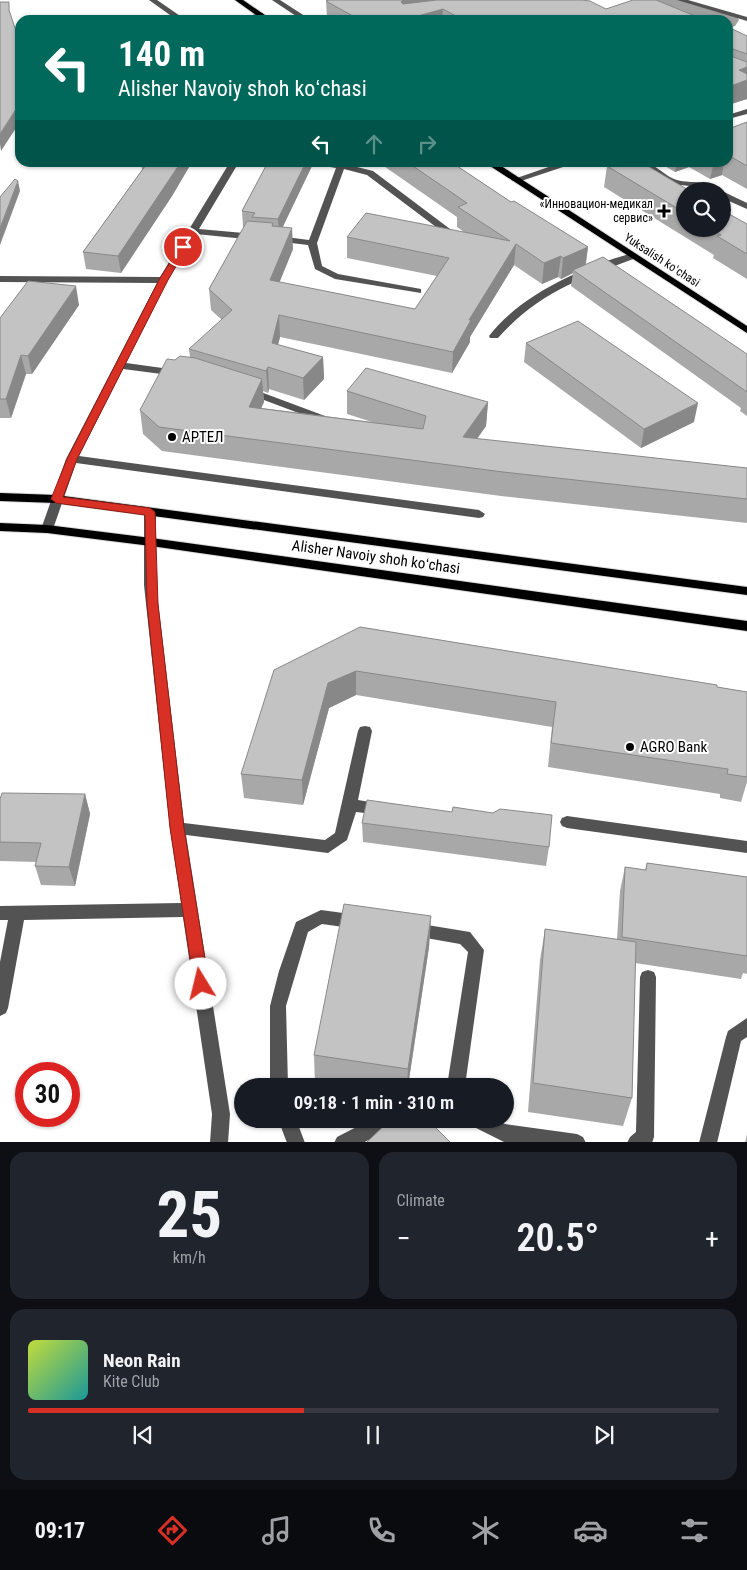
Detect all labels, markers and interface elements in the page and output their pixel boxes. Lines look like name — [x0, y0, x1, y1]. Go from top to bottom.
text: 140 m — [118, 34, 205, 75]
icon: left — [35, 35, 100, 100]
text: Alisher Navoiy shoh koʻchasi — [118, 76, 367, 101]
icon: left — [307, 130, 335, 158]
icon: ahead — [360, 130, 388, 158]
icon: right — [413, 130, 441, 158]
map controls — [676, 182, 731, 237]
button: search — [676, 182, 731, 237]
place label: «Инновацион-медикал сервис» — [539, 197, 653, 225]
marker: «Инновацион-медикал сервис» — [657, 204, 671, 218]
pin — [162, 226, 204, 268]
street label: Yuksalish koʻchasi — [622, 230, 702, 290]
icon: arrive — [169, 233, 197, 261]
place label: АРТЕЛ — [182, 428, 223, 446]
marker: АРТЕЛ — [166, 431, 178, 443]
street label: Alisher Navoiy shoh koʻchasi — [291, 536, 461, 578]
place label: AGRO Bank — [640, 738, 707, 756]
marker: AGRO Bank — [624, 741, 636, 753]
position arrow — [174, 957, 226, 1009]
speed limit sign: 30 — [15, 1062, 80, 1127]
text: 09:18 · 1 min · 310 m — [294, 1091, 454, 1114]
text: 25 — [156, 1177, 222, 1253]
text: Climate — [397, 1191, 445, 1210]
text: 20.5° — [516, 1216, 599, 1260]
text: − — [397, 1222, 411, 1255]
text: + — [705, 1222, 719, 1255]
text: km/h — [173, 1248, 206, 1267]
text: Neon Rain — [103, 1349, 181, 1372]
text: Kite Club — [103, 1372, 160, 1391]
icon: previous — [129, 1421, 157, 1449]
icon: pause — [359, 1421, 387, 1449]
icon: next — [590, 1421, 618, 1449]
icon: directions — [155, 1513, 190, 1548]
icon: music — [259, 1513, 294, 1548]
icon: phone — [364, 1513, 399, 1548]
icon: climate — [468, 1513, 503, 1548]
icon: car — [573, 1513, 608, 1548]
icon: filters — [677, 1513, 712, 1548]
text: 09:17 — [35, 1518, 85, 1543]

